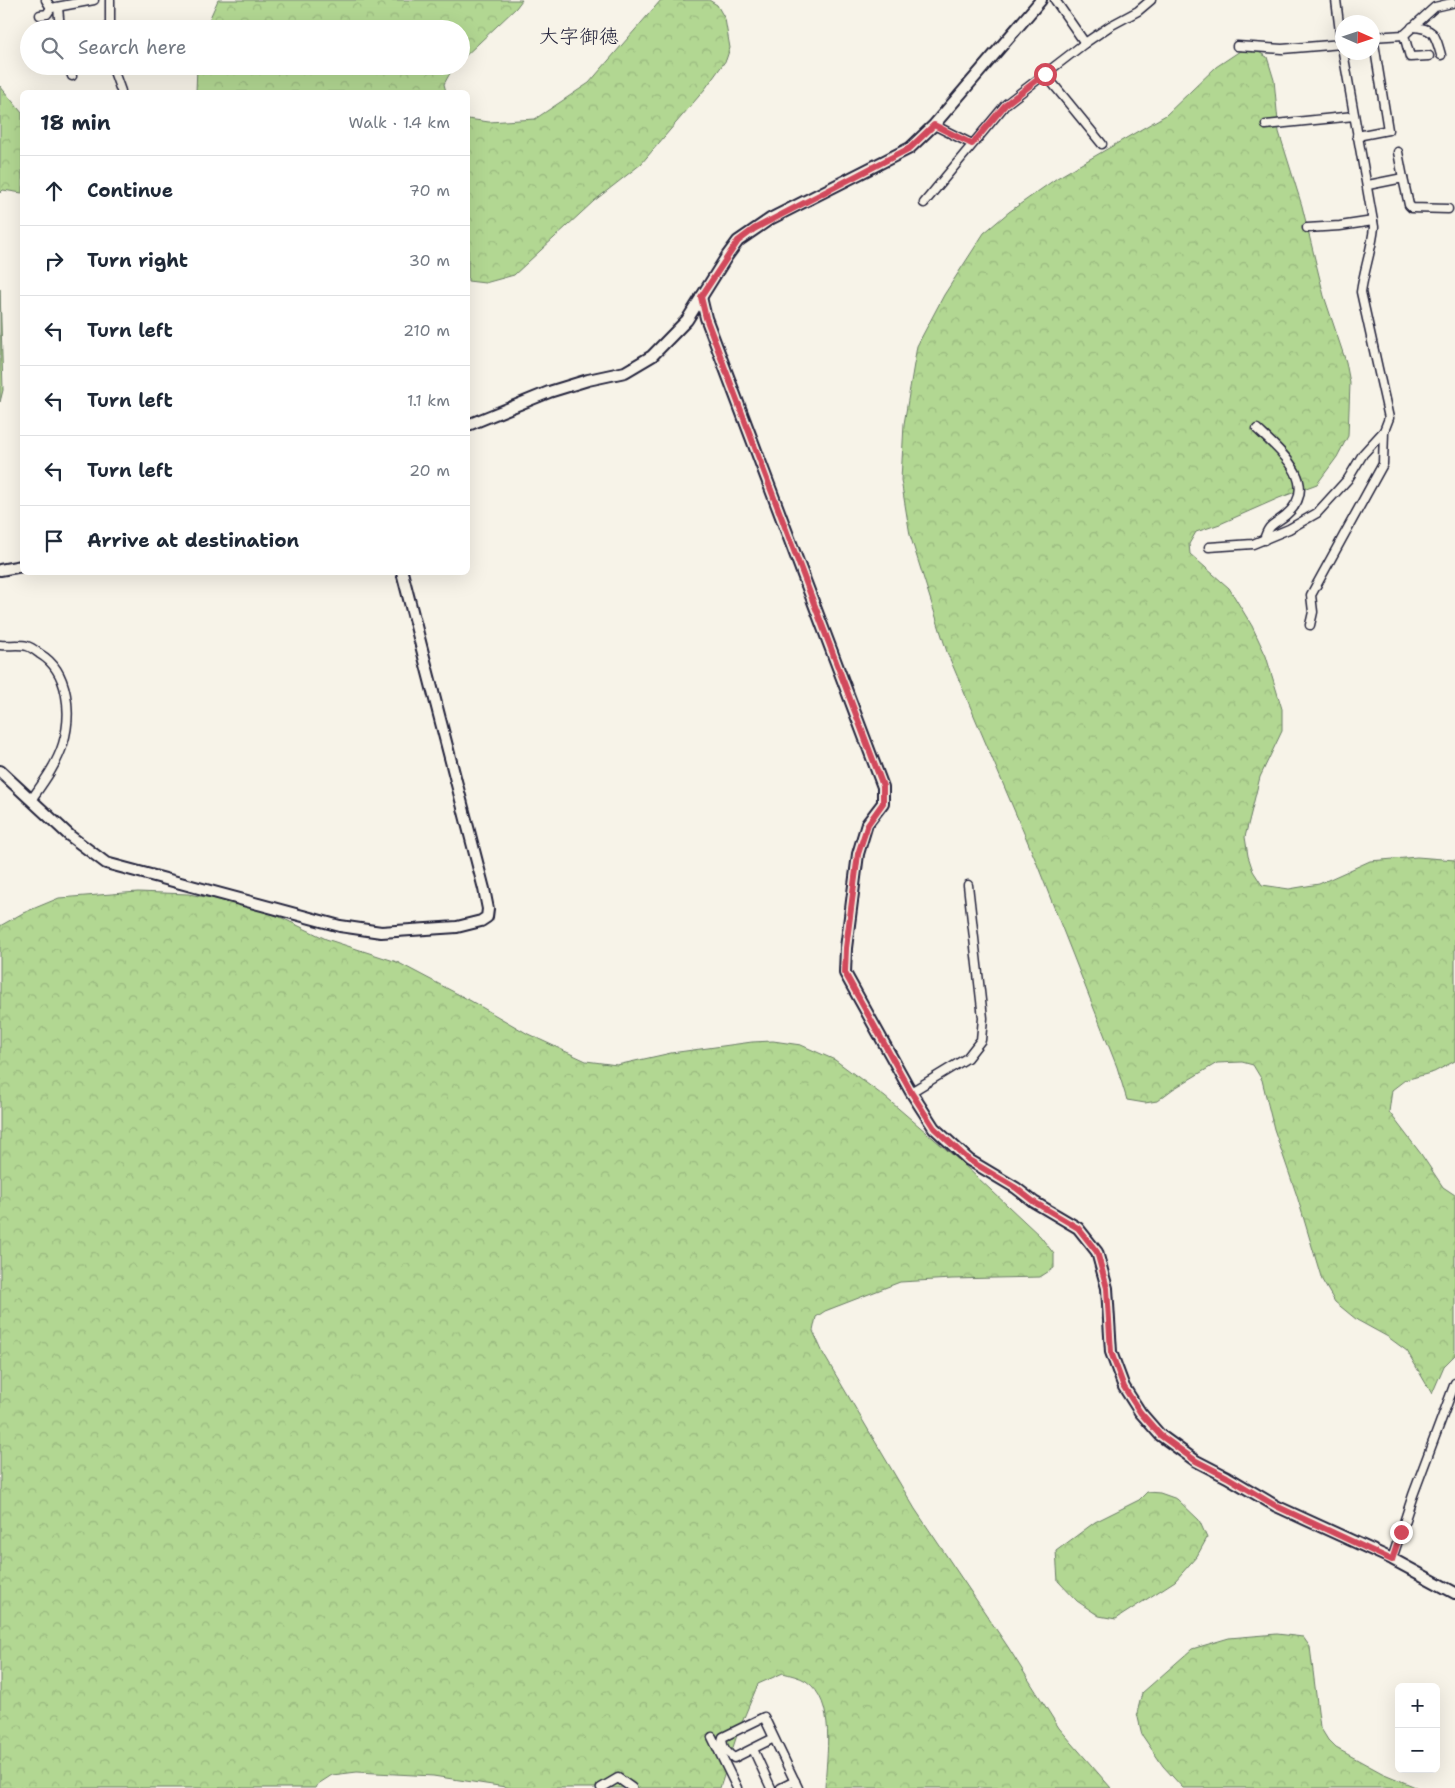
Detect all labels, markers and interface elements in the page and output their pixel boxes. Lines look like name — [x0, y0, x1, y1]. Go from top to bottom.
north arrow — [1335, 15, 1380, 60]
search box — [20, 20, 470, 75]
district label: 大字御徳 — [539, 23, 619, 49]
icon: search — [38, 34, 66, 62]
text: Search here — [78, 35, 187, 60]
route start — [1034, 63, 1057, 86]
text: 18 min — [40, 109, 111, 137]
text: Walk · 1.4 km — [349, 112, 450, 133]
icon: ahead — [40, 177, 68, 205]
text: Continue — [87, 178, 173, 203]
text: 70 m — [409, 180, 450, 201]
icon: right — [40, 247, 68, 275]
text: Turn right — [87, 248, 188, 273]
text: 30 m — [409, 250, 450, 271]
icon: left — [40, 317, 68, 345]
text: Turn left — [87, 318, 173, 343]
text: 210 m — [403, 320, 450, 341]
icon: left — [40, 387, 68, 415]
text: Turn left — [87, 388, 173, 413]
text: 1.1 km — [407, 390, 450, 411]
icon: left — [40, 457, 68, 485]
text: Turn left — [87, 458, 173, 483]
text: 20 m — [409, 460, 450, 481]
icon: arrive — [40, 527, 68, 555]
text: Arrive at destination — [87, 528, 299, 553]
route end — [1390, 1521, 1413, 1544]
map controls — [1395, 1683, 1440, 1773]
button: + — [1395, 1683, 1440, 1728]
button: − — [1395, 1728, 1440, 1773]

